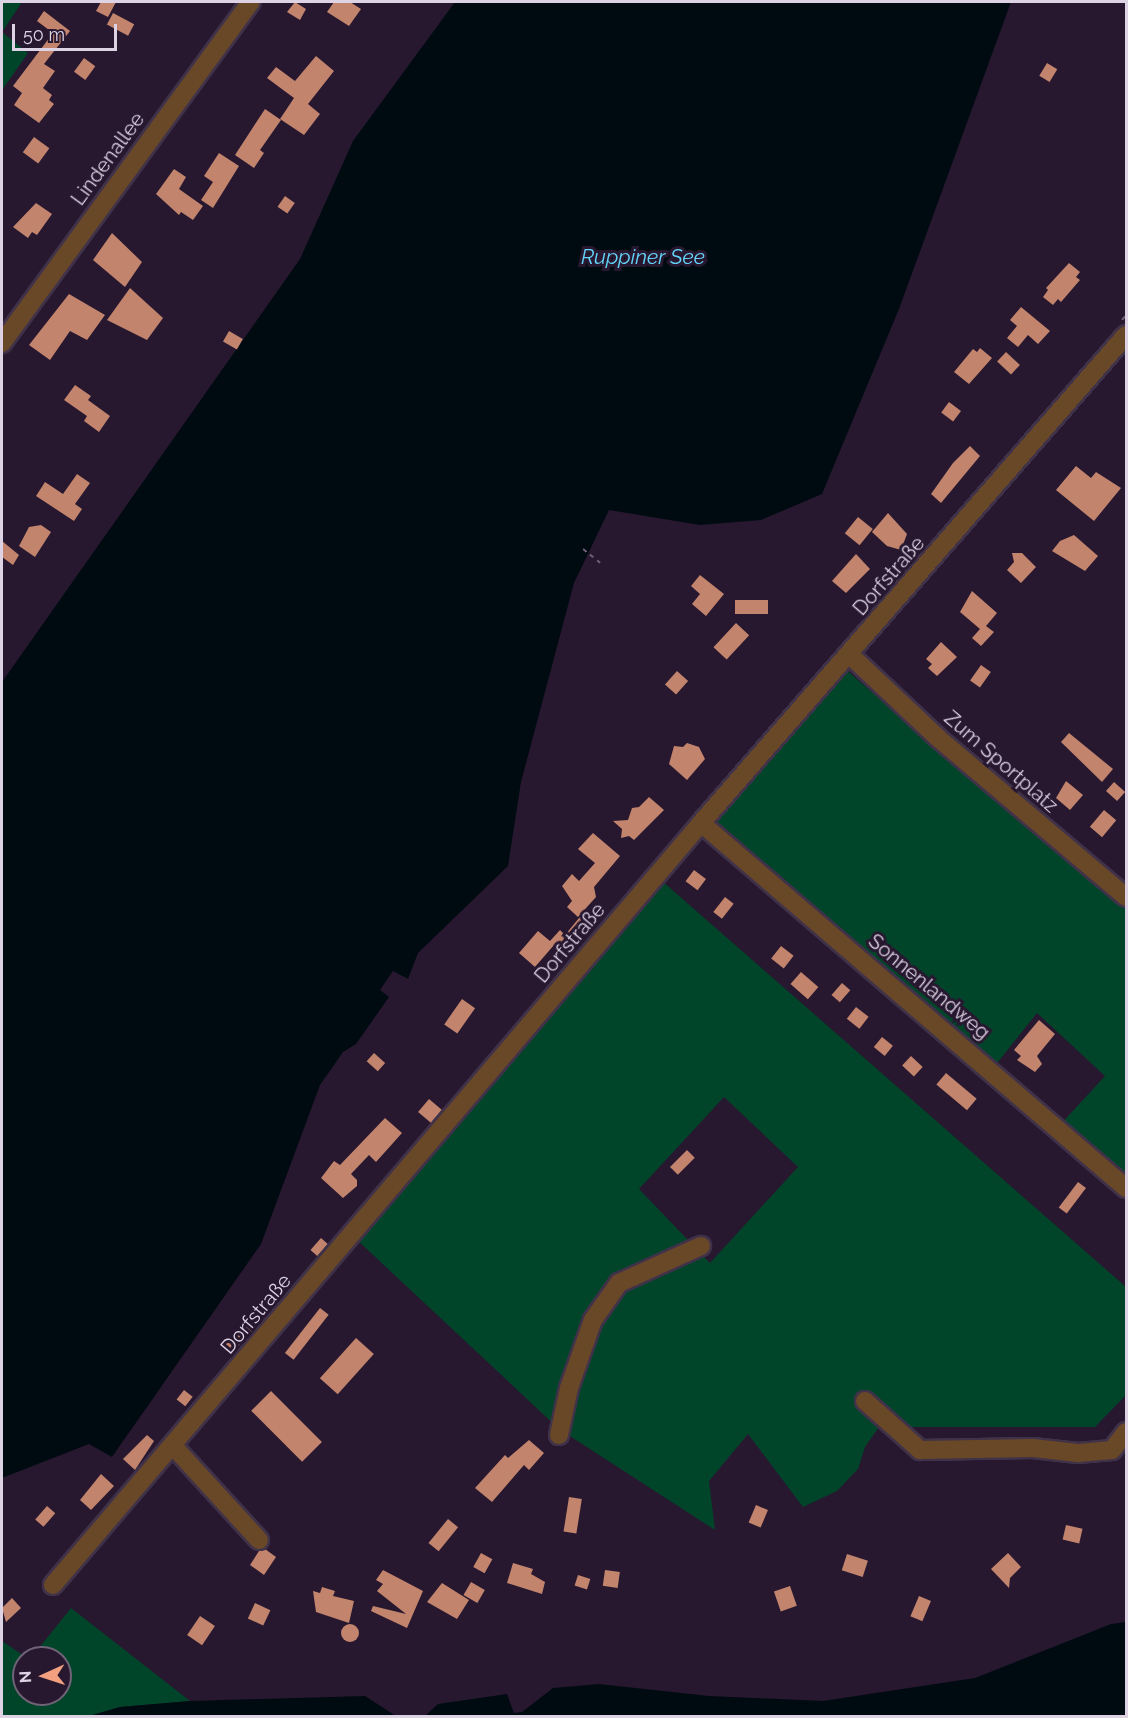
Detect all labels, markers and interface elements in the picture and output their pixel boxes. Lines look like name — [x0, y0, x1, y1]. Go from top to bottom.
scale bar — [15, 12, 120, 50]
text: 50 m — [23, 24, 65, 45]
street label: Lindenallee — [66, 108, 150, 210]
water label: Ruppiner See — [581, 244, 705, 270]
street label: Dorfstraße — [848, 532, 930, 620]
street label: Zum Sportplatz — [939, 706, 1063, 818]
street label: Dorfstraße — [530, 898, 610, 988]
street label: Sonnenlandweg — [863, 929, 995, 1045]
street label: Dorfstraße — [216, 1269, 296, 1359]
north arrow — [12, 1646, 72, 1706]
text: N — [16, 1670, 35, 1683]

